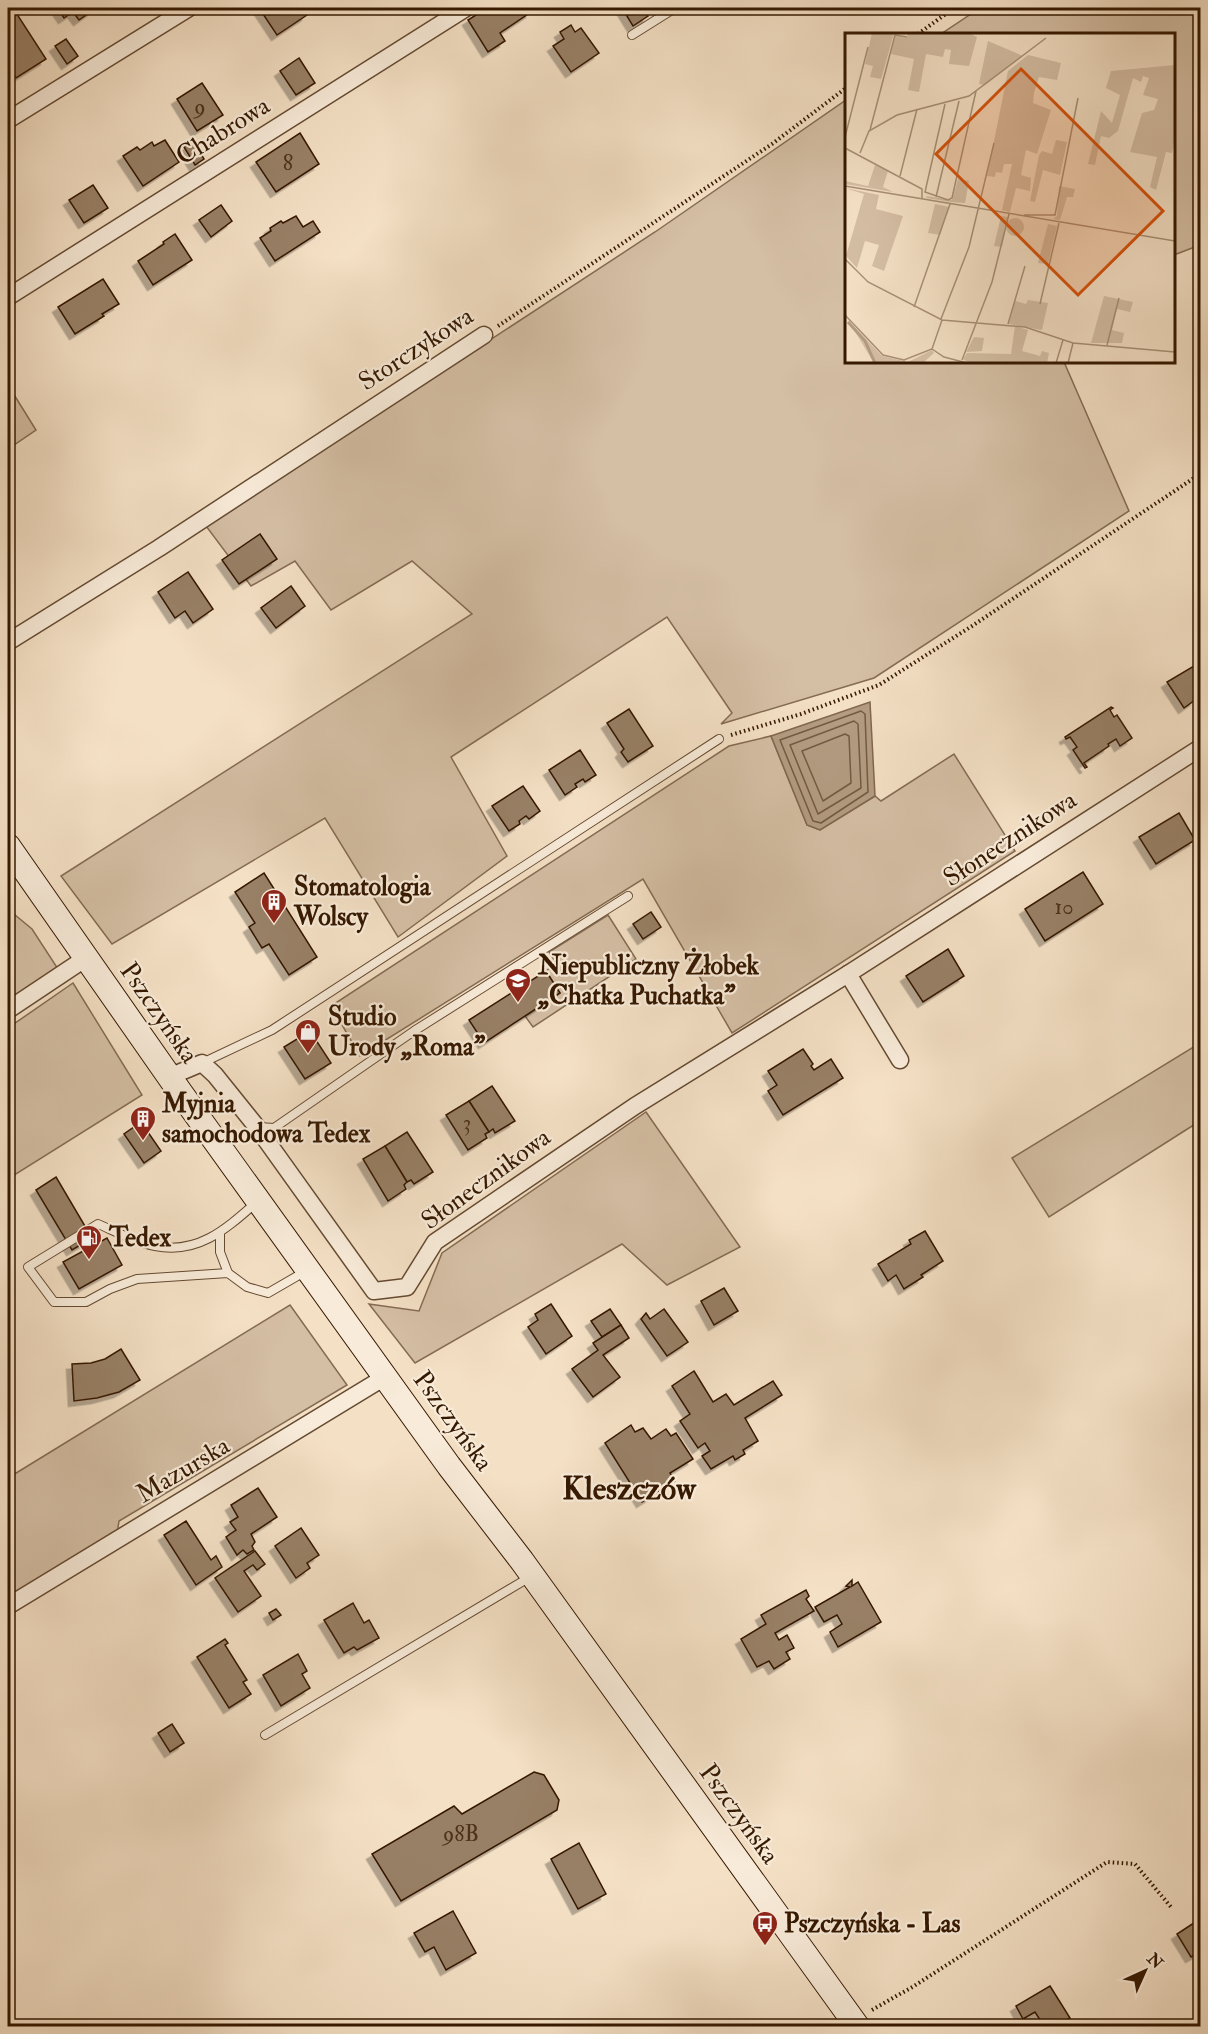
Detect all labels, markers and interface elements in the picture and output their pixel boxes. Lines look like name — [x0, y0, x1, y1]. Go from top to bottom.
inset map — [845, 33, 1175, 363]
street label: Chabrowa — [170, 90, 276, 172]
house number: 9 — [192, 93, 206, 121]
house number: 8 — [283, 149, 293, 177]
street label: Storczykowa — [353, 300, 480, 398]
street label: Słonecznikowa — [937, 784, 1083, 894]
place label: Stomatologia Wolscy — [293, 871, 432, 934]
building icon: Stomatologia Wolscy — [259, 887, 289, 925]
house number: 10 — [1054, 893, 1074, 921]
place label: Niepubliczny Żłobek „Chatka Puchatka” — [537, 947, 760, 1012]
street label: Pszczyńska — [113, 956, 206, 1070]
school or university icon: Niepubliczny Żłobek „Chatka Puchatka” — [503, 966, 533, 1004]
place label: Studio Urody „Roma” — [328, 1001, 486, 1064]
shop icon: Studio Urody „Roma” — [293, 1017, 323, 1055]
place label: Myjnia samochodowa Tedex — [161, 1088, 371, 1150]
building icon: Myjnia samochodowa Tedex — [128, 1104, 158, 1142]
house number: 3 — [463, 1109, 471, 1137]
street label: Słonecznikowa — [415, 1121, 557, 1237]
place label: Tedex — [108, 1222, 172, 1254]
fuel station icon: Tedex — [74, 1223, 104, 1261]
street label: Pszczyńska — [406, 1365, 500, 1478]
street label: Mazurska — [131, 1430, 236, 1510]
district label: Kleszczów — [562, 1469, 697, 1509]
street label: Pszczyńska — [692, 1758, 786, 1871]
house number: 98B — [441, 1820, 479, 1848]
place label: Pszczyńska - Las — [784, 1908, 960, 1941]
bus stop icon: Pszczyńska - Las — [750, 1909, 780, 1947]
north arrow — [1115, 1941, 1175, 2001]
text: N — [1142, 1948, 1168, 1974]

